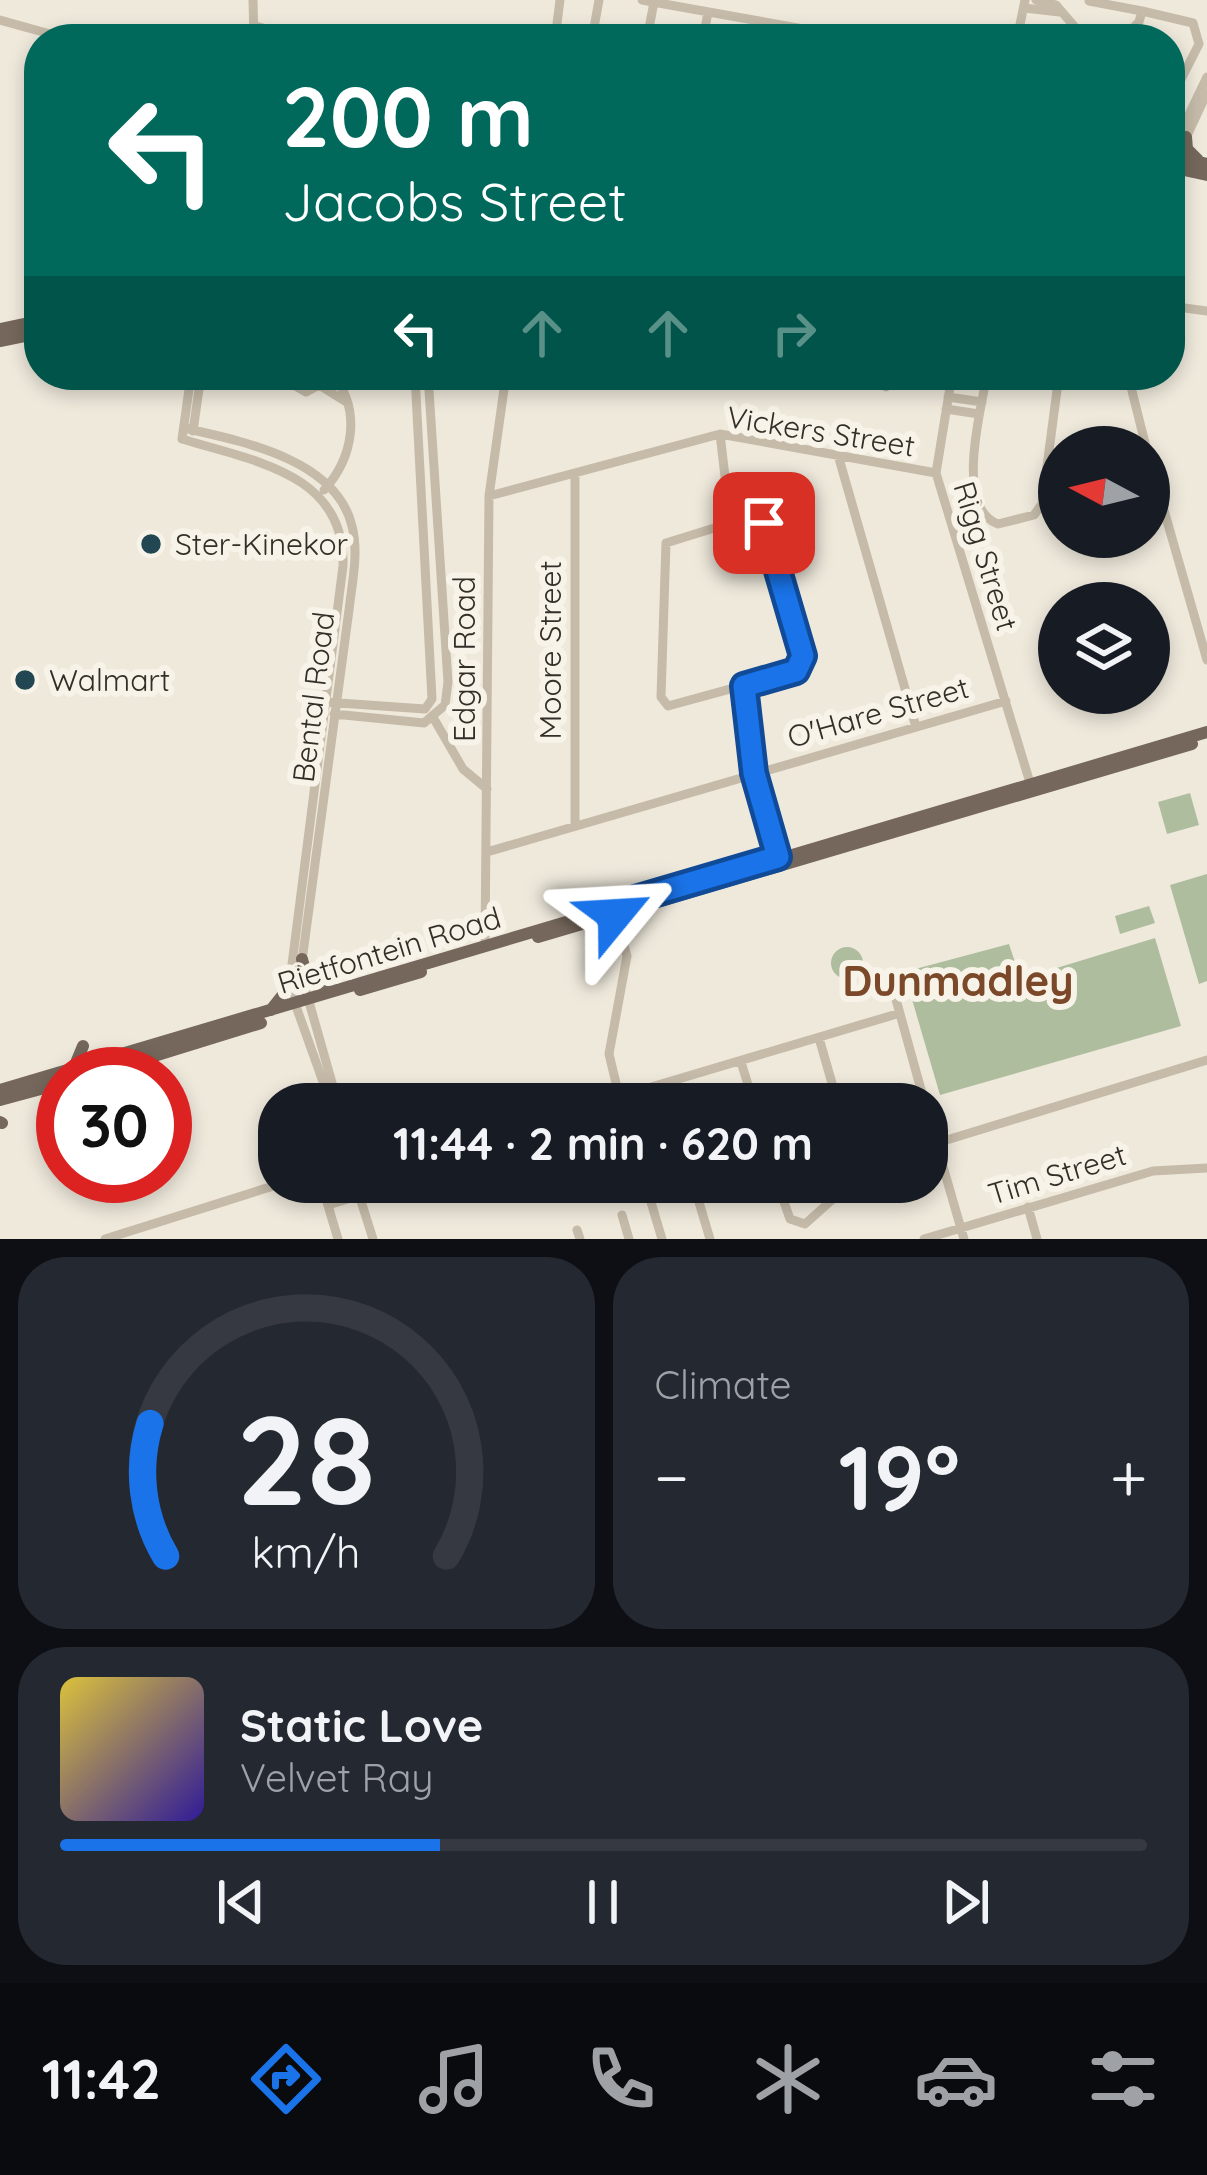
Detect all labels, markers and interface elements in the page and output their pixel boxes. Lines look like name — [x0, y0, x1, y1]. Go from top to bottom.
text: 200 m — [282, 63, 534, 168]
icon: left — [84, 72, 240, 228]
text: Jacobs Street — [282, 167, 627, 235]
icon: left — [383, 300, 449, 366]
icon: ahead — [509, 300, 575, 366]
icon: ahead — [635, 300, 701, 366]
icon: right — [761, 300, 827, 366]
street label: Vickers Street — [724, 397, 918, 465]
north arrow — [1038, 426, 1170, 558]
map controls — [1038, 426, 1170, 714]
pin — [713, 472, 815, 574]
street label: Rigg Street — [945, 477, 1027, 635]
icon: arrive — [731, 490, 797, 556]
place label: Ster-Kinekor — [175, 525, 349, 563]
marker: Ster-Kinekor — [138, 531, 164, 557]
street label: Moore Street — [531, 560, 569, 740]
street label: Edgar Road — [445, 576, 483, 742]
button: layers — [1038, 582, 1170, 714]
street label: Bental Road — [284, 609, 342, 785]
place label: Walmart — [49, 661, 170, 699]
marker: Walmart — [12, 667, 38, 693]
street label: O'Hare Street — [783, 668, 973, 756]
position arrow — [552, 852, 678, 978]
street label: Rietfontein Road — [273, 898, 505, 1002]
district label: Dunmadley — [842, 954, 1074, 1007]
speed limit sign: 30 — [36, 1047, 192, 1203]
text: 11:44 · 2 min · 620 m — [393, 1115, 813, 1171]
street label: Tim Street — [984, 1135, 1130, 1213]
text: Climate — [655, 1360, 792, 1409]
text: 28 — [237, 1380, 376, 1536]
text: 19° — [839, 1420, 960, 1533]
text: − — [655, 1435, 689, 1518]
text: + — [1110, 1435, 1147, 1518]
text: km/h — [252, 1525, 361, 1579]
text: Static Love — [240, 1697, 483, 1753]
text: Velvet Ray — [240, 1753, 433, 1802]
icon: previous — [208, 1869, 274, 1935]
icon: pause — [570, 1869, 636, 1935]
icon: next — [933, 1869, 999, 1935]
icon: directions — [244, 2037, 328, 2121]
icon: music — [412, 2037, 496, 2121]
icon: phone — [579, 2037, 663, 2121]
icon: climate — [746, 2037, 830, 2121]
icon: car — [914, 2037, 998, 2121]
icon: filters — [1081, 2037, 1165, 2121]
text: 11:42 — [42, 2045, 161, 2113]

